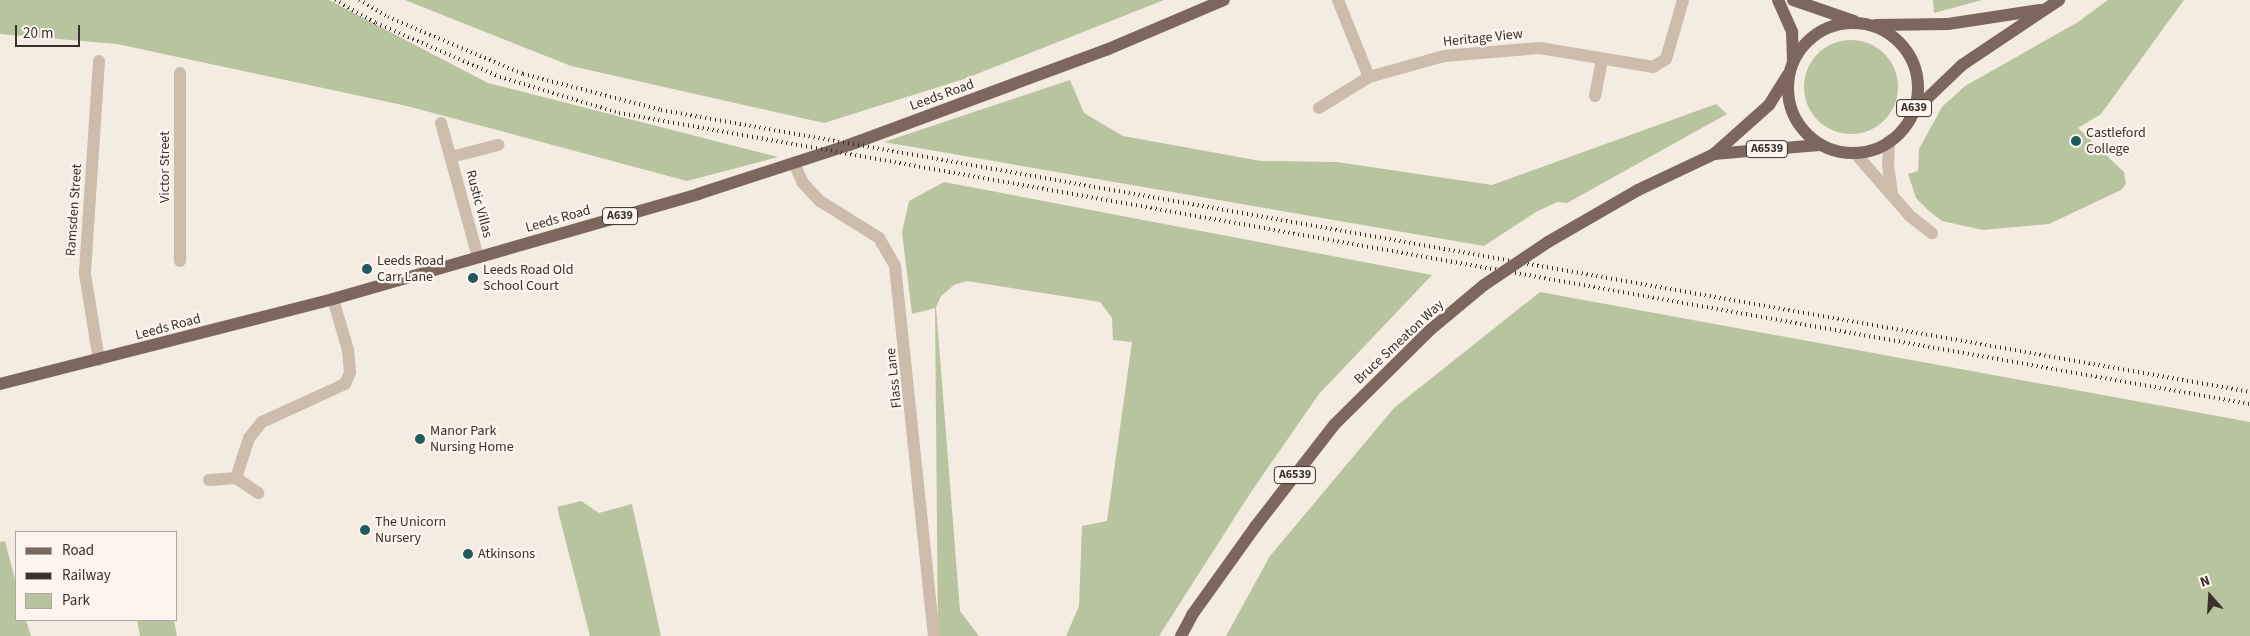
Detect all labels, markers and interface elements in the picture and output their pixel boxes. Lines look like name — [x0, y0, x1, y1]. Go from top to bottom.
scale bar — [18, 15, 82, 47]
text: 20 m — [23, 23, 53, 44]
street label: Heritage View — [1442, 25, 1524, 51]
street label: Leeds Road — [908, 76, 976, 114]
road number: A639 — [1895, 99, 1933, 118]
place label: Castleford College — [2086, 125, 2146, 158]
street label: Victor Street — [157, 131, 173, 203]
marker: Castleford College — [2070, 135, 2082, 147]
road number: A6539 — [1746, 140, 1788, 158]
street label: Ramsden Street — [62, 163, 86, 257]
street label: Rustic Villas — [462, 168, 496, 240]
street label: Leeds Road — [523, 202, 593, 236]
road number: A639 — [601, 207, 639, 226]
place label: Leeds Road Carr Lane — [377, 253, 444, 286]
place label: Leeds Road Old School Court — [483, 262, 573, 294]
marker: Leeds Road Carr Lane — [361, 263, 373, 275]
marker: Leeds Road Old School Court — [467, 272, 479, 284]
street label: Bruce Smeaton Way — [1351, 296, 1447, 388]
street label: Leeds Road — [133, 310, 203, 344]
street label: Flass Lane — [882, 347, 906, 409]
place label: Manor Park Nursing Home — [430, 423, 514, 456]
marker: Manor Park Nursing Home — [414, 433, 426, 445]
road number: A6539 — [1274, 466, 1316, 484]
place label: The Unicorn Nursery — [375, 514, 446, 546]
marker: The Unicorn Nursery — [359, 524, 371, 536]
legend — [15, 531, 178, 621]
text: Road — [62, 540, 94, 561]
place label: Atkinsons — [478, 546, 535, 562]
marker: Atkinsons — [462, 548, 474, 560]
text: Railway — [62, 565, 111, 586]
north arrow — [2185, 571, 2235, 621]
text: N — [2197, 571, 2213, 593]
text: Park — [62, 590, 90, 611]

